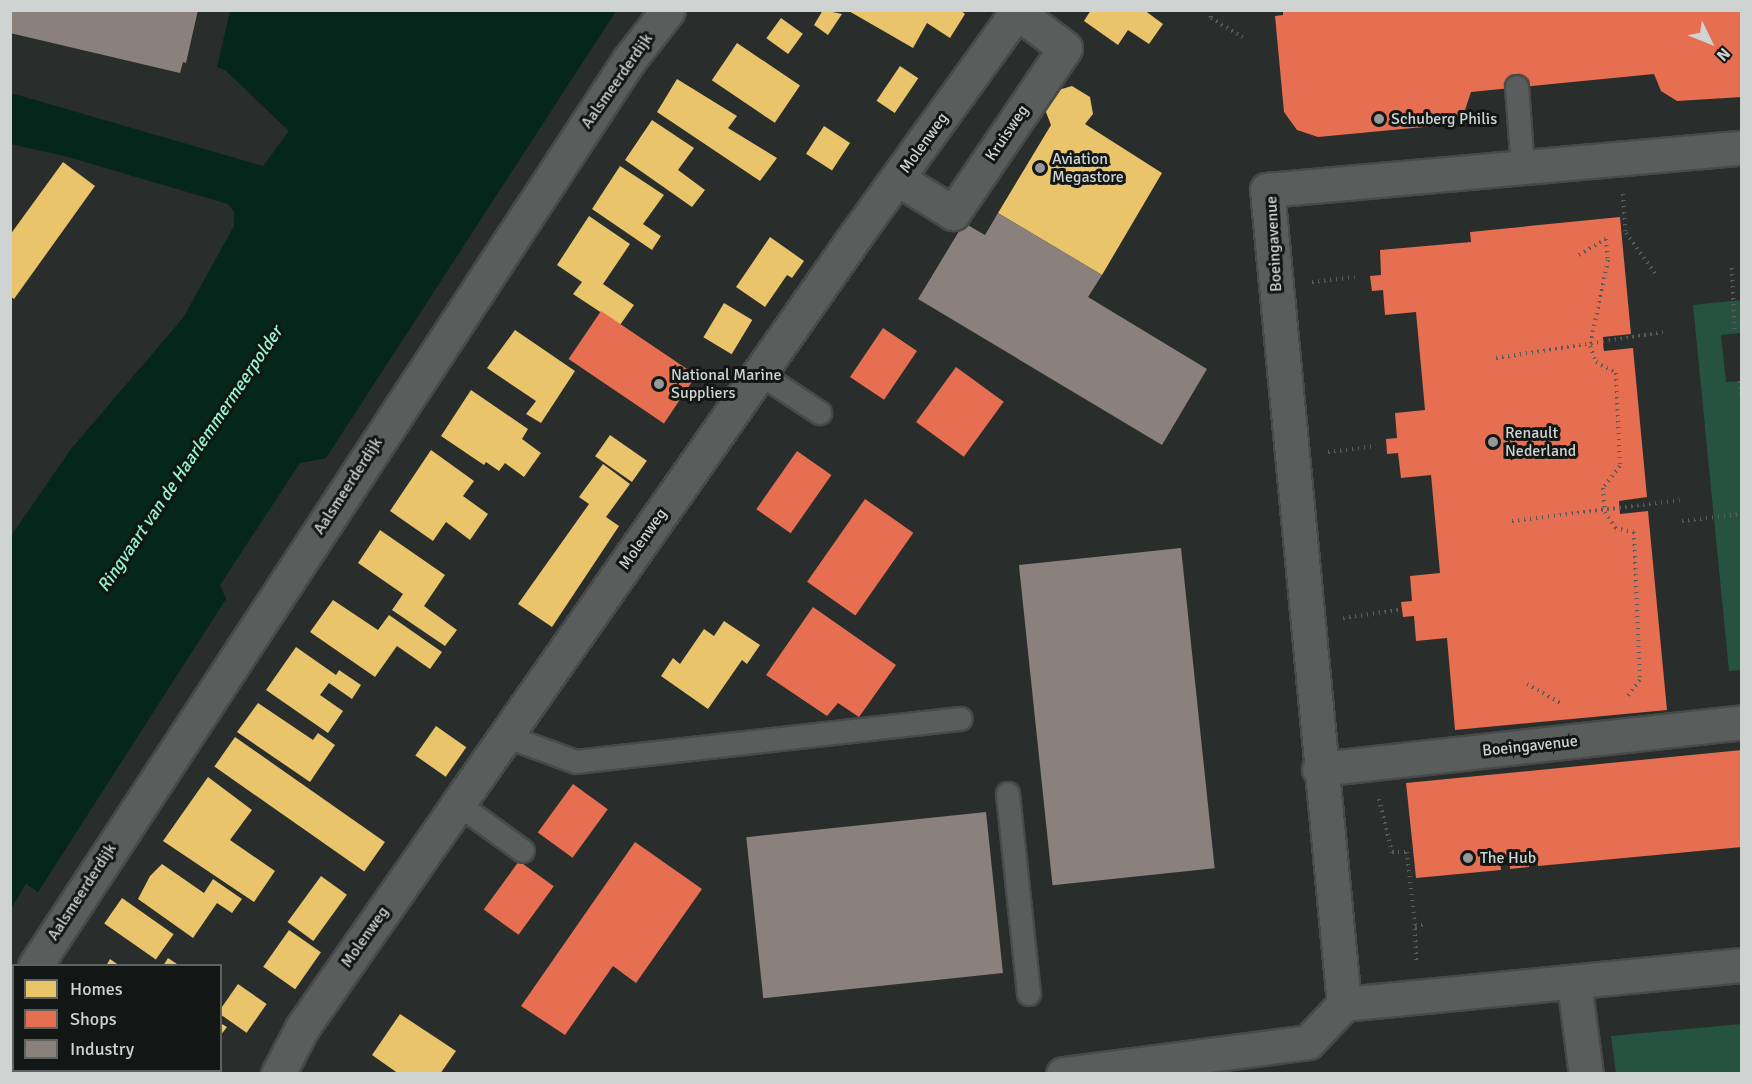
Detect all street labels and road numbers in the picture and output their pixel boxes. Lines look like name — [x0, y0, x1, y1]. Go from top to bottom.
street label: Aalsmeerderdijk — [577, 30, 657, 132]
street label: Kruisweg — [981, 101, 1033, 165]
street label: Molenweg — [896, 109, 952, 177]
street label: Boeingavenue — [1262, 196, 1286, 292]
street label: Aalsmeerderdijk — [310, 434, 386, 538]
street label: Molenweg — [615, 505, 671, 573]
street label: Boeingavenue — [1481, 731, 1579, 761]
street label: Aalsmeerderdijk — [44, 840, 120, 944]
street label: Molenweg — [337, 903, 393, 971]

